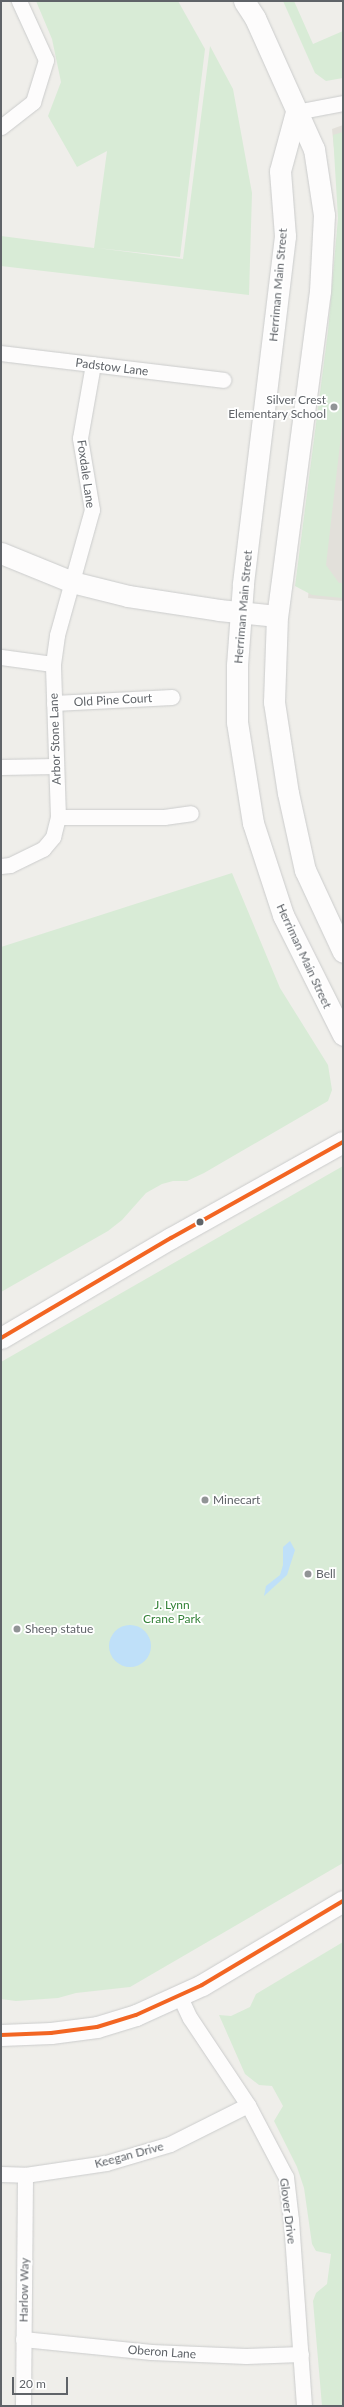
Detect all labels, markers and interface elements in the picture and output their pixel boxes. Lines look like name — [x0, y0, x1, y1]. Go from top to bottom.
street label: Herriman Main Street — [266, 228, 290, 342]
street label: Padstow Lane — [75, 355, 149, 379]
place label: Silver Crest Elementary School — [228, 393, 326, 421]
marker: Silver Crest Elementary School — [329, 402, 339, 412]
street label: Foxdale Lane — [74, 439, 98, 509]
street label: Herriman Main Street — [231, 550, 255, 664]
street label: Old Pine Court — [74, 691, 152, 709]
street label: Arbor Stone Lane — [46, 693, 64, 785]
street label: Herriman Main Street — [273, 901, 335, 1011]
unlabelled marker — [195, 1217, 205, 1227]
place label: Minecart — [213, 1493, 260, 1507]
marker: Minecart — [200, 1495, 210, 1505]
place label: Bell — [316, 1567, 336, 1581]
marker: Bell — [303, 1569, 313, 1579]
park label: J. Lynn Crane Park — [143, 1598, 201, 1626]
place label: Sheep statue — [25, 1622, 93, 1636]
marker: Sheep statue — [12, 1624, 22, 1634]
street label: Keegan Drive — [93, 2139, 165, 2171]
street label: Glover Drive — [277, 2177, 299, 2245]
street label: Harlow Way — [16, 2257, 32, 2323]
street label: Oberon Lane — [127, 2342, 197, 2362]
scale bar — [14, 2369, 70, 2395]
text: 20 m — [19, 2376, 46, 2391]

